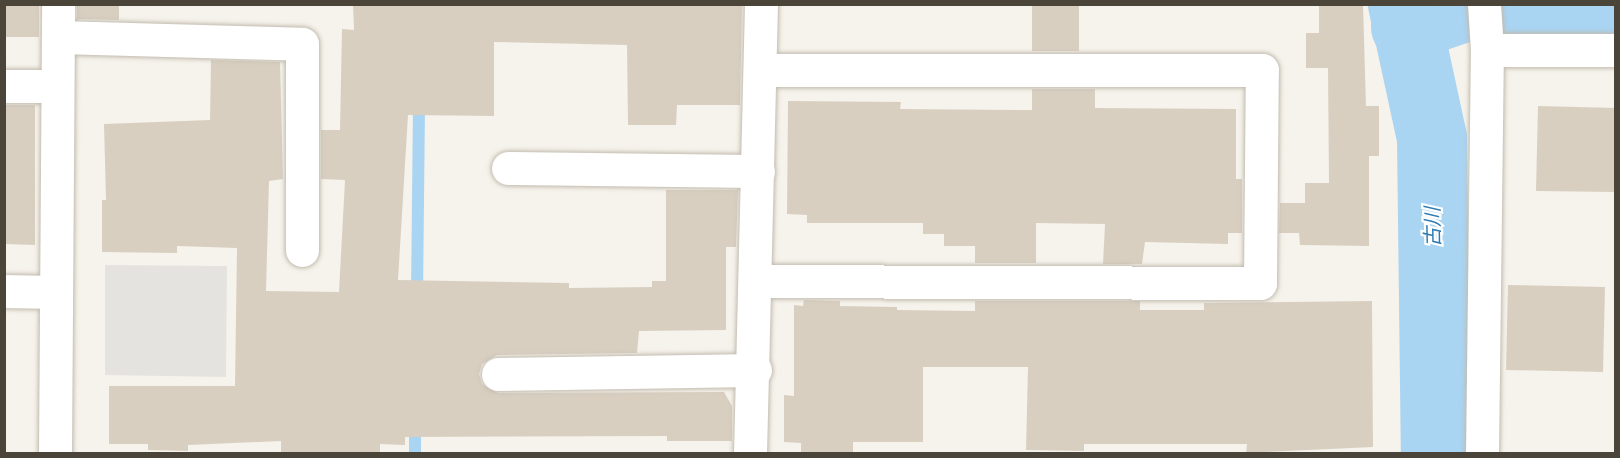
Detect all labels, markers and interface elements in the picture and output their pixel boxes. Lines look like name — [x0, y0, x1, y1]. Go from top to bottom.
water label: 古川 — [1421, 207, 1445, 247]

